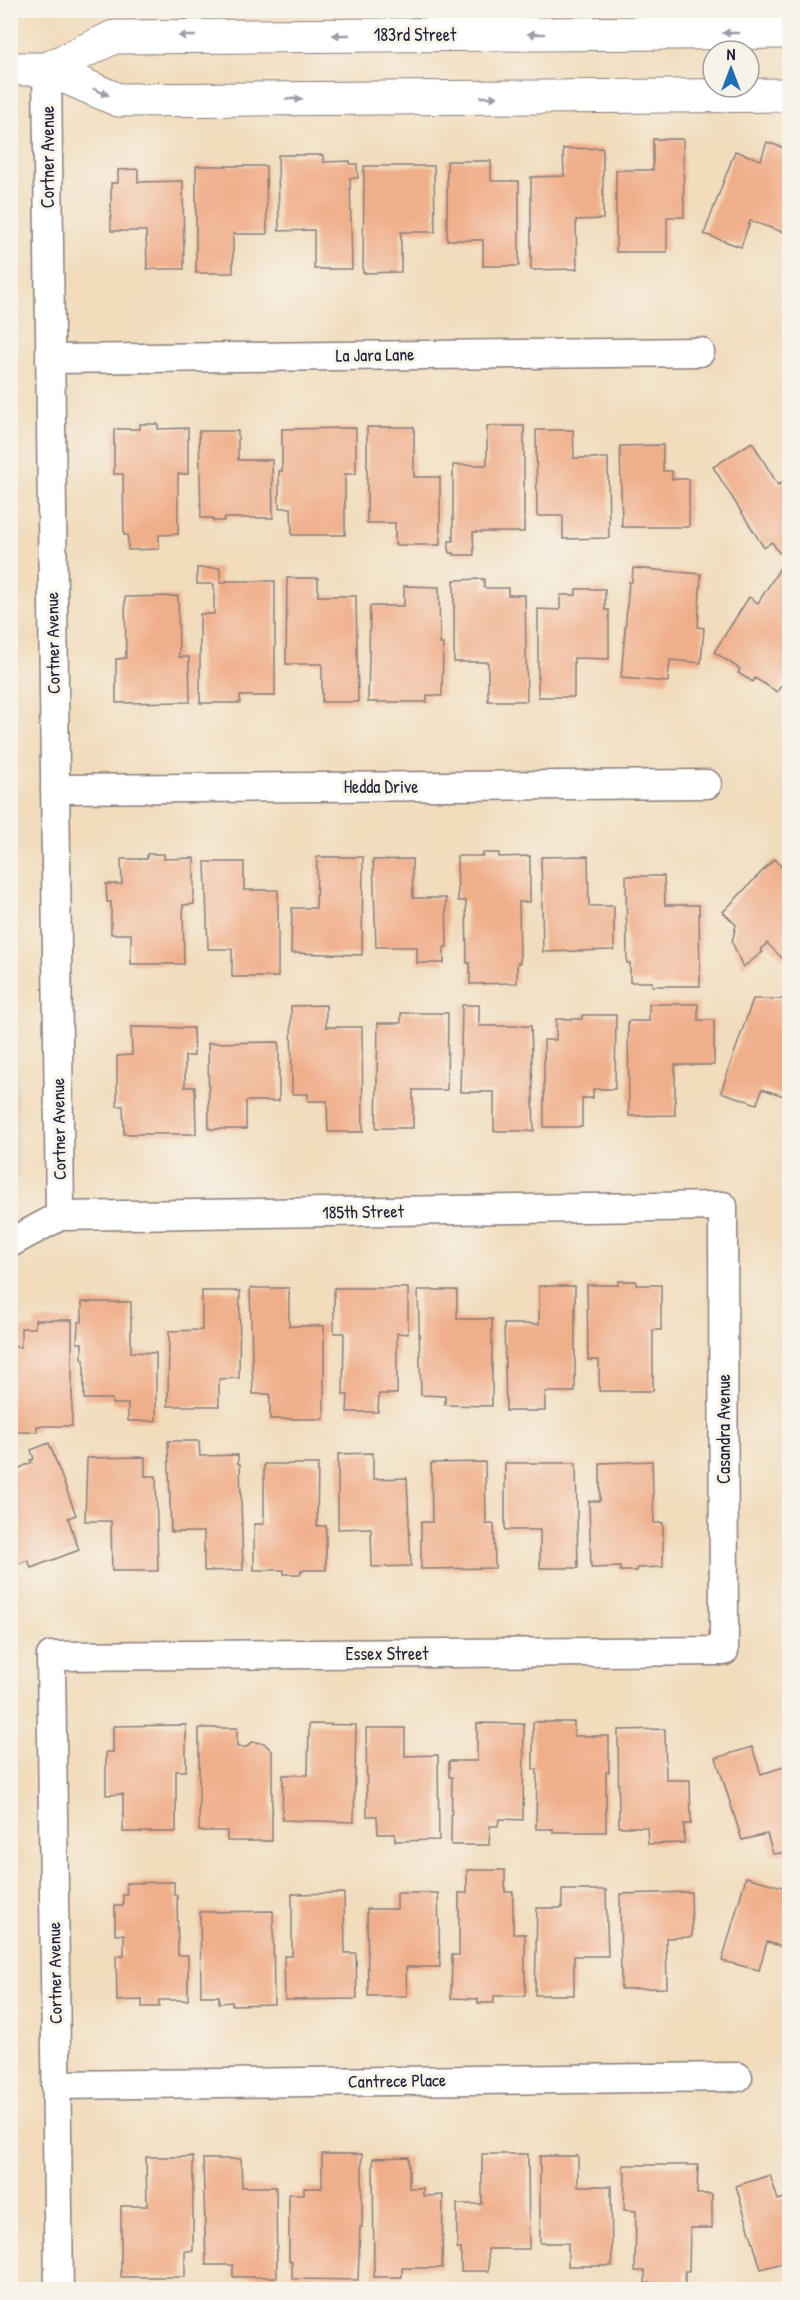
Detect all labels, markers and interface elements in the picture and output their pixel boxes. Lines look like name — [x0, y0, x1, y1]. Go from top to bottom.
street label: 183rd Street — [374, 22, 457, 47]
one-way arrow — [722, 28, 741, 38]
one-way arrow — [527, 29, 546, 39]
one-way arrow — [332, 30, 351, 40]
one-way arrow — [177, 31, 196, 41]
north arrow — [701, 39, 761, 99]
text: N — [727, 43, 736, 65]
one-way arrow — [92, 88, 109, 97]
one-way arrow — [480, 93, 499, 102]
one-way arrow — [285, 94, 304, 104]
street label: Cortner Avenue — [35, 106, 60, 208]
street label: La Jara Lane — [335, 341, 415, 368]
street label: Cortner Avenue — [39, 592, 66, 694]
street label: Hedda Drive — [344, 774, 418, 799]
street label: Cortner Avenue — [45, 1078, 72, 1180]
street label: 185th Street — [322, 1198, 405, 1225]
street label: Casandra Avenue — [711, 1374, 736, 1484]
street label: Essex Street — [345, 1641, 429, 1666]
street label: Cortner Avenue — [41, 1922, 68, 2024]
street label: Cantrece Place — [348, 2067, 446, 2094]

